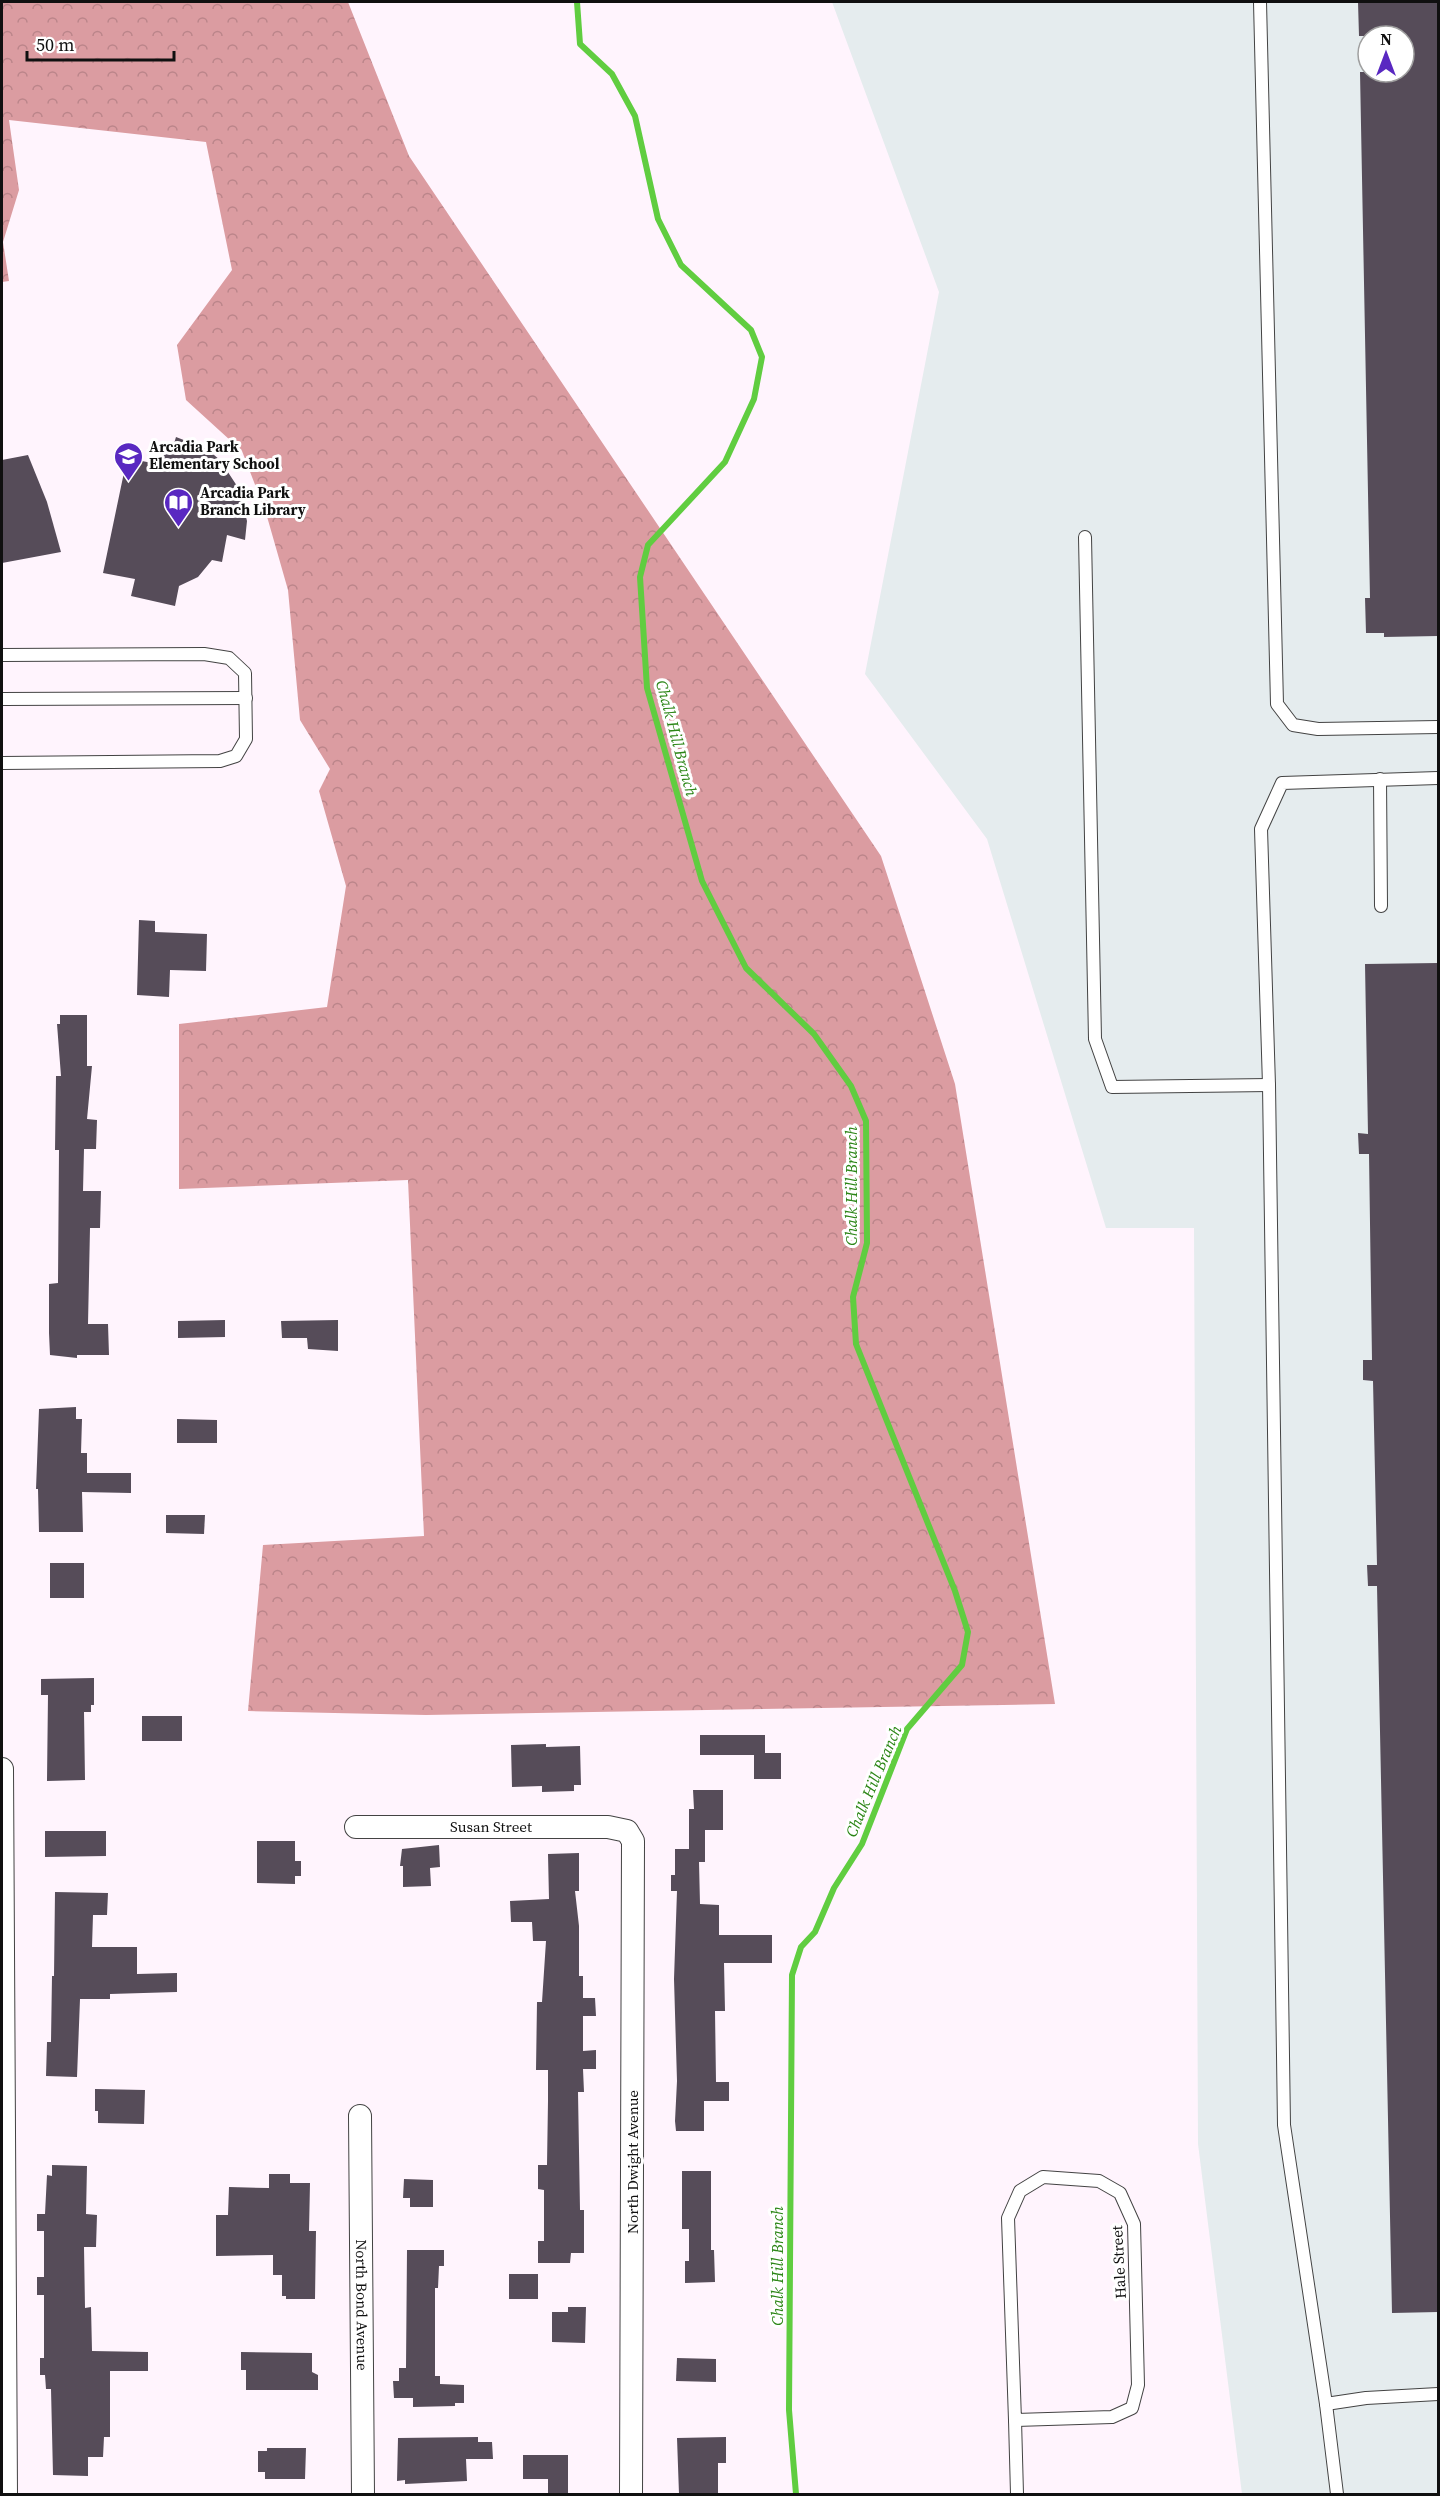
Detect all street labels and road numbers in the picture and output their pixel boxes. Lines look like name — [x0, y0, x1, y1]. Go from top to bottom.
street label: Susan Street — [450, 1816, 532, 1837]
street label: North Dwight Avenue — [622, 2090, 643, 2234]
street label: Hale Street — [1106, 2225, 1131, 2299]
street label: North Bond Avenue — [351, 2239, 373, 2371]

